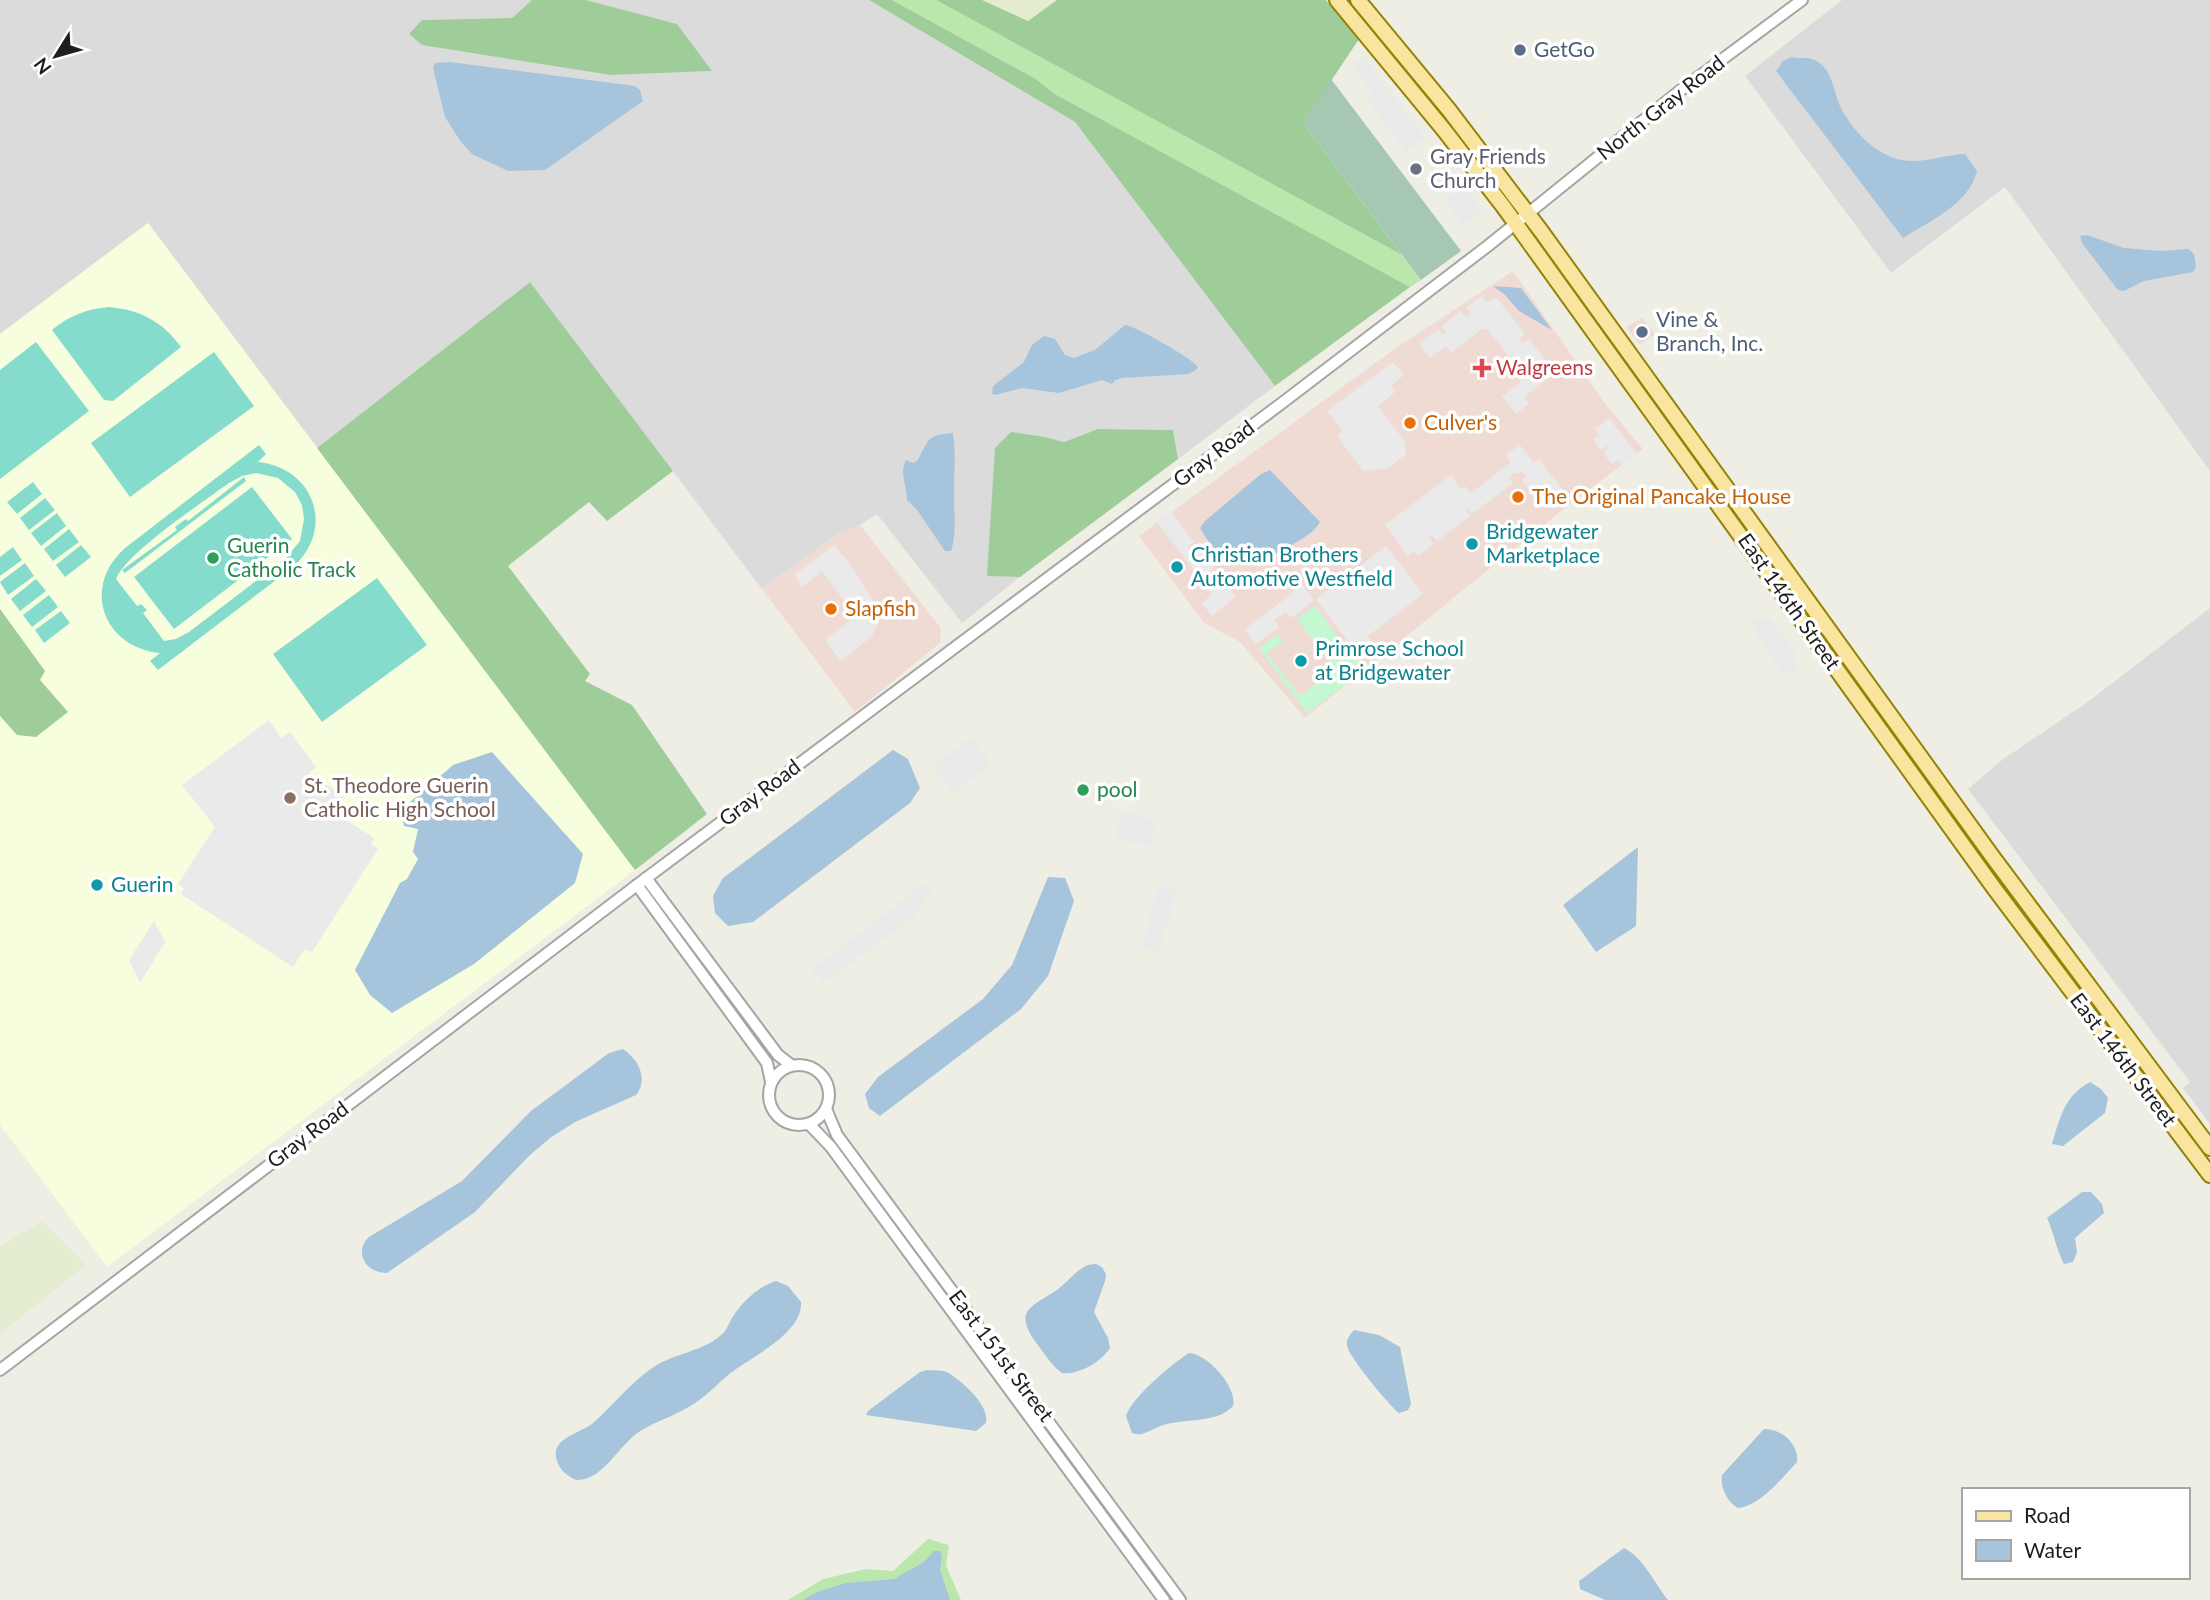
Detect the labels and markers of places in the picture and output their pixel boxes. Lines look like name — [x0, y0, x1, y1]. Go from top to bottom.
place label: GetGo — [1534, 36, 1595, 61]
marker: GetGo — [1512, 42, 1528, 58]
place label: Gray Friends Church — [1430, 143, 1546, 192]
marker: Gray Friends Church — [1408, 161, 1424, 177]
place label: Vine & Branch, Inc. — [1656, 306, 1763, 355]
marker: Vine & Branch, Inc. — [1634, 324, 1650, 340]
place label: Walgreens — [1496, 354, 1593, 379]
marker: Walgreens — [1474, 360, 1490, 376]
place label: Culver's — [1424, 409, 1497, 434]
marker: Culver's — [1402, 415, 1418, 431]
place label: The Original Pancake House — [1532, 483, 1791, 508]
marker: The Original Pancake House — [1510, 489, 1526, 505]
place label: Bridgewater Marketplace — [1486, 518, 1600, 567]
place label: Guerin Catholic Track — [227, 532, 356, 581]
marker: Bridgewater Marketplace — [1464, 536, 1480, 552]
place label: Christian Brothers Automotive Westfield — [1191, 541, 1393, 590]
marker: Guerin Catholic Track — [205, 550, 221, 566]
marker: Christian Brothers Automotive Westfield — [1169, 559, 1185, 575]
place label: Slapfish — [845, 595, 916, 620]
marker: Slapfish — [823, 601, 839, 617]
place label: Primrose School at Bridgewater — [1315, 635, 1464, 684]
marker: Primrose School at Bridgewater — [1293, 653, 1309, 669]
place label: St. Theodore Guerin Catholic High School — [304, 772, 496, 821]
place label: pool — [1097, 776, 1138, 801]
marker: pool — [1075, 782, 1091, 798]
marker: St. Theodore Guerin Catholic High School — [282, 790, 298, 806]
place label: Guerin — [111, 871, 173, 896]
marker: Guerin — [89, 877, 105, 893]

